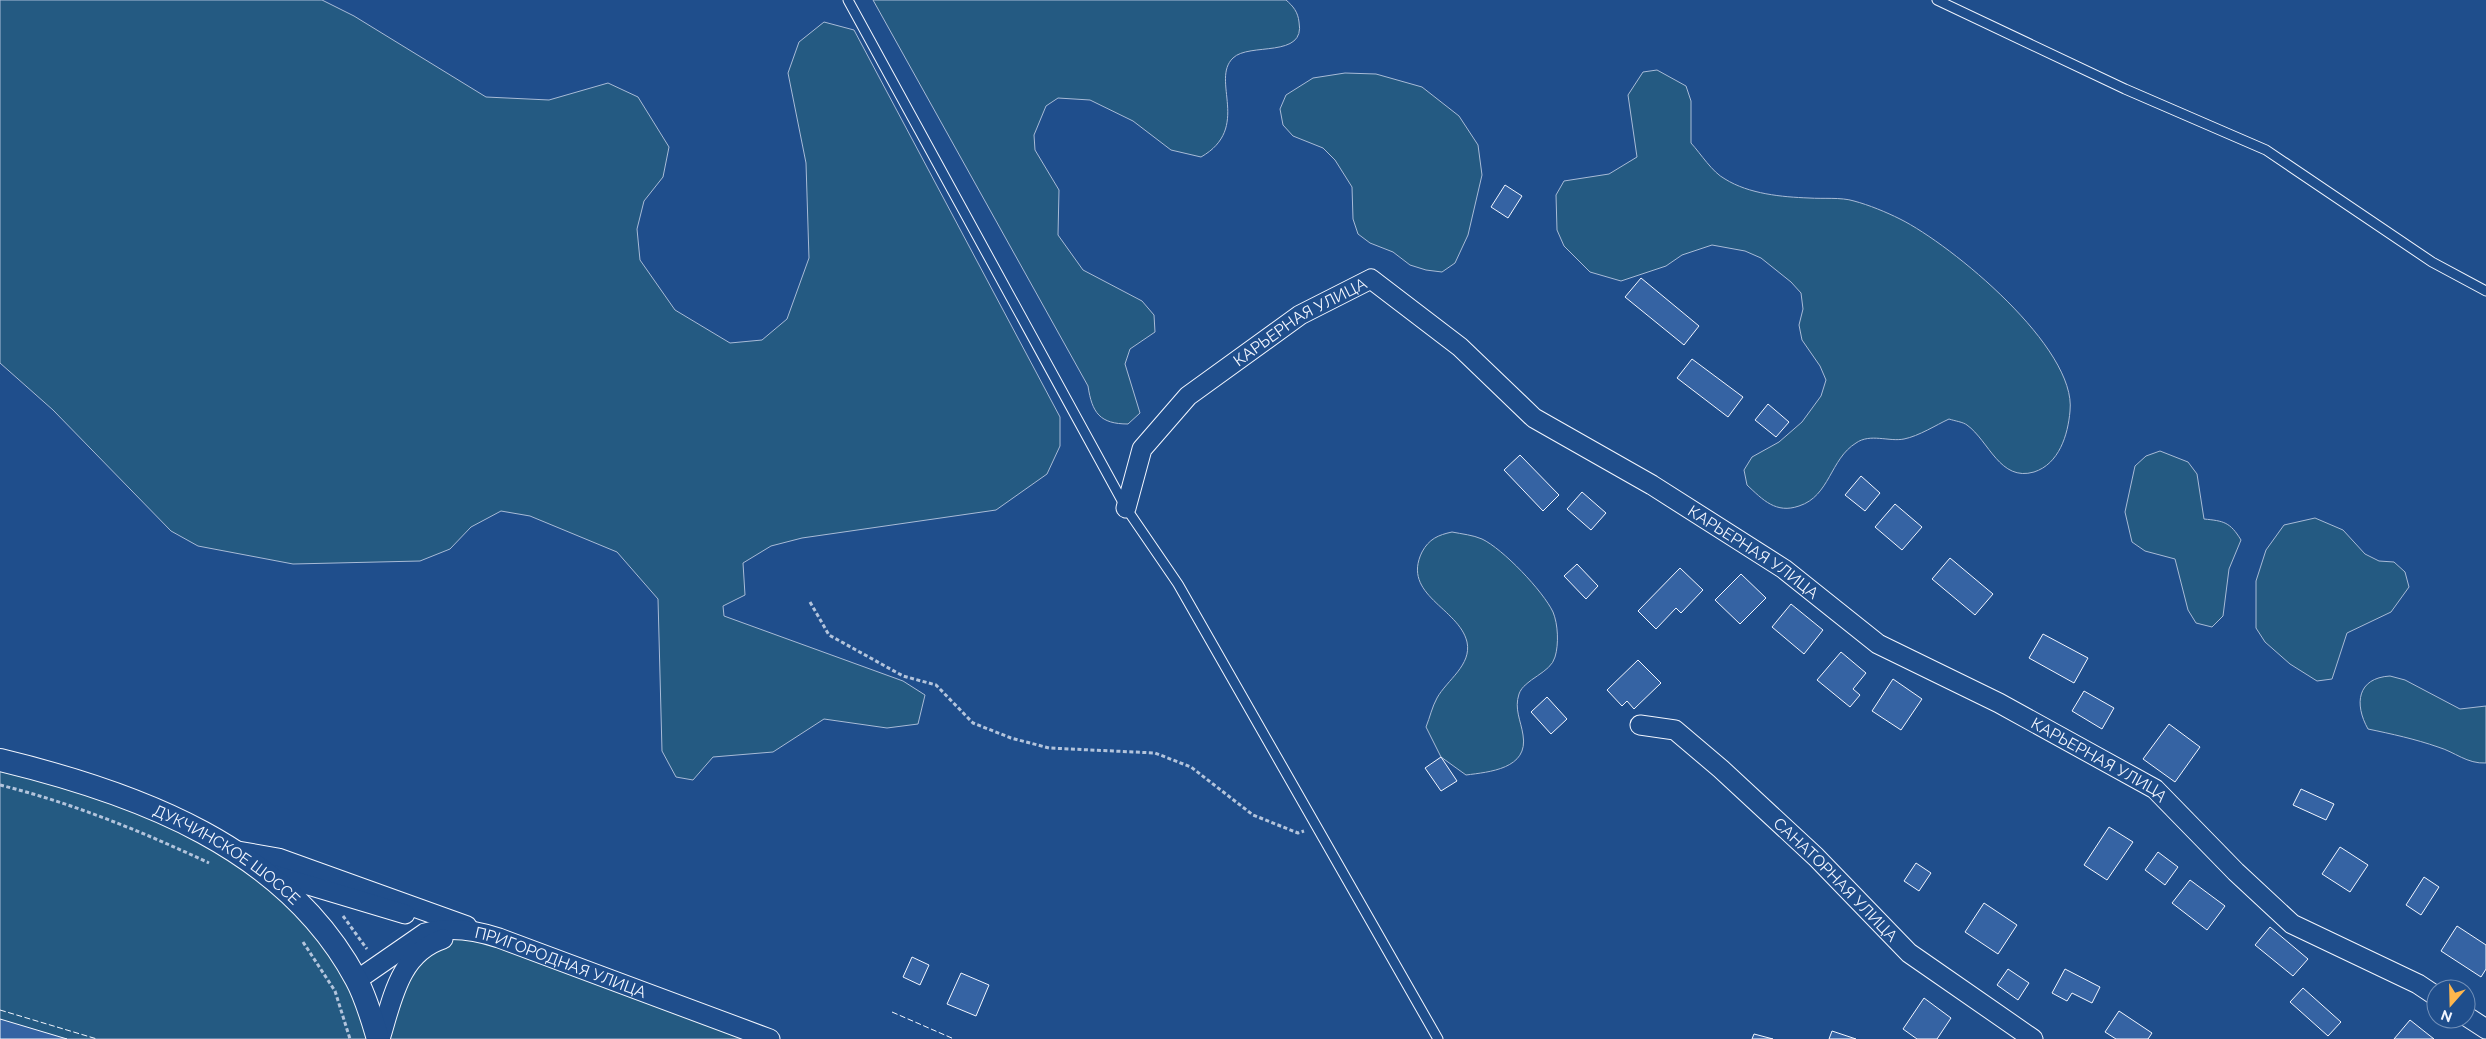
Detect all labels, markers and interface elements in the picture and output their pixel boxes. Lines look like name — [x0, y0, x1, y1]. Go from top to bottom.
street label: КАРЬЕРНАЯ УЛИЦА — [1230, 274, 1370, 370]
street label: КАРЬЕРНАЯ УЛИЦА — [1684, 501, 1823, 603]
street label: КАРЬЕРНАЯ УЛИЦА — [2028, 714, 2171, 806]
street label: ДУКЧИНСКОЕ ШОССЕ — [150, 801, 304, 909]
street label: САНАТОРНАЯ УЛИЦА — [1770, 814, 1902, 946]
street label: ПРИГОРОДНАЯ УЛИЦА — [473, 923, 649, 1002]
north arrow — [2426, 979, 2476, 1029]
text: N — [2439, 1007, 2454, 1026]

